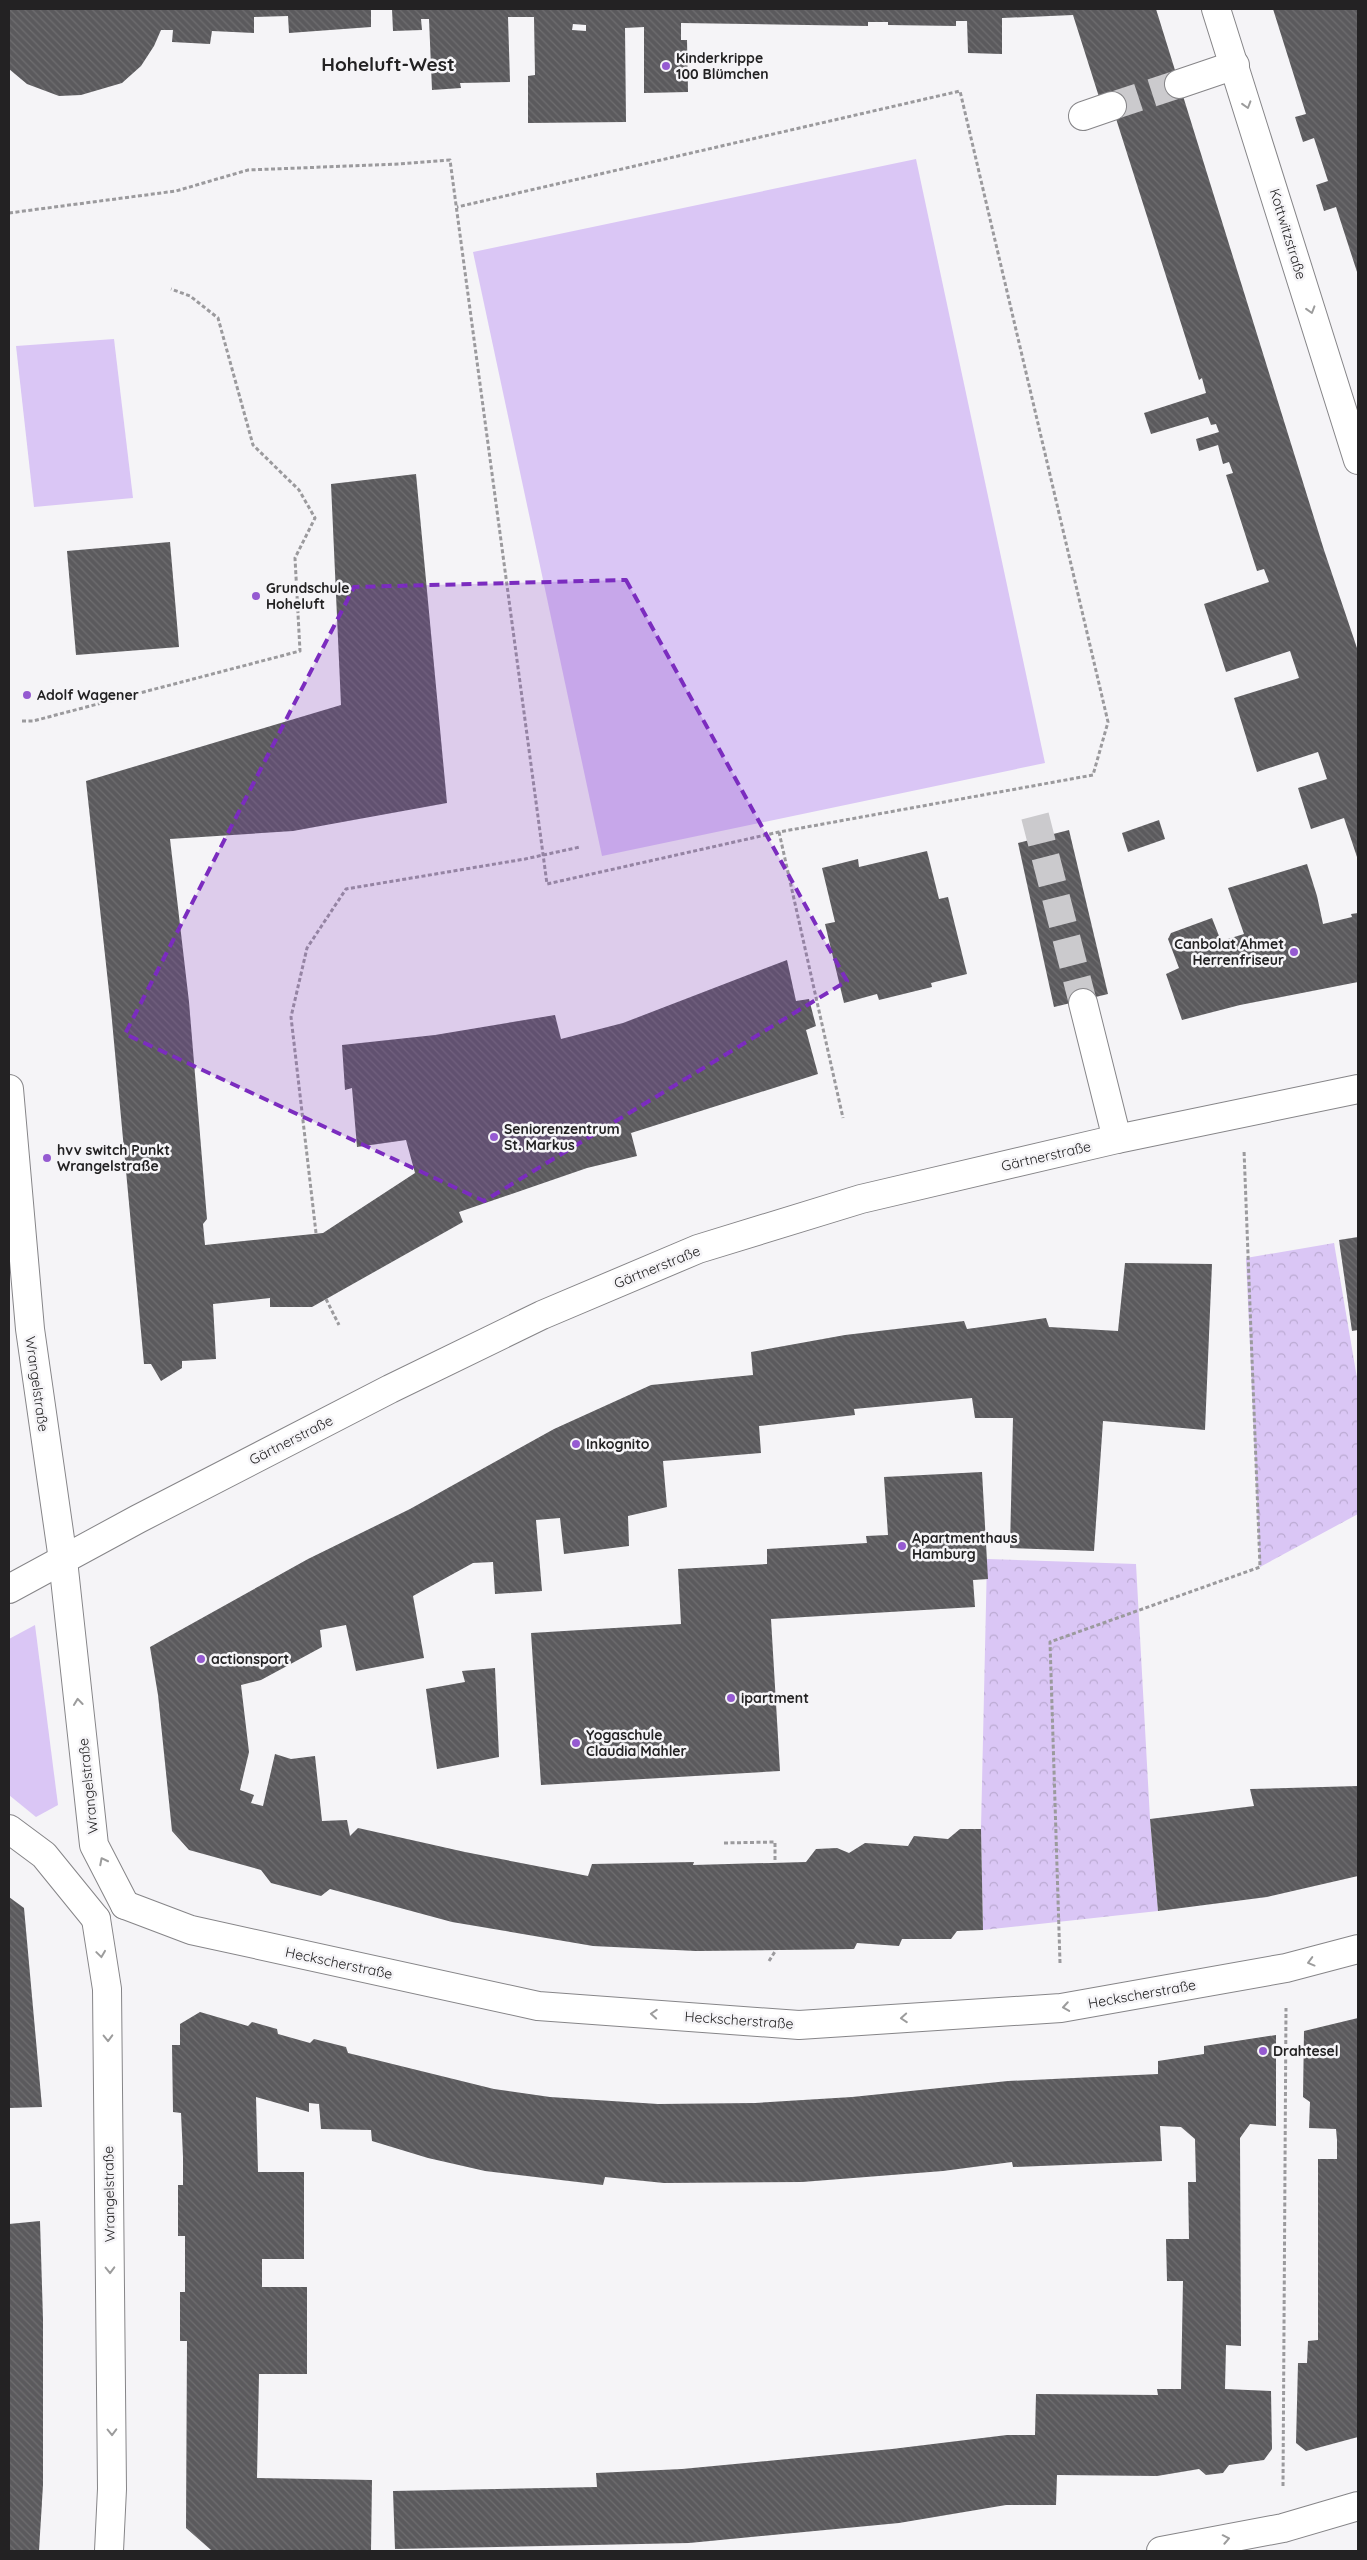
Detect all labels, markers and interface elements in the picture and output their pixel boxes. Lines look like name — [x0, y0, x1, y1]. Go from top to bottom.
place label: Kinderkrippe 100 Blümchen — [676, 49, 769, 83]
district label: Hoheluft-West — [321, 52, 455, 76]
marker: Kinderkrippe 100 Blümchen — [660, 60, 672, 72]
one-way arrow — [1242, 100, 1252, 109]
street label: Kottwitzstraße — [1266, 186, 1310, 282]
one-way arrow — [1306, 306, 1316, 314]
place label: Grundschule Hoheluft — [266, 579, 350, 613]
marker: Grundschule Hoheluft — [250, 590, 262, 602]
place label: Adolf Wagener — [37, 686, 139, 704]
marker: Adolf Wagener — [21, 689, 33, 701]
place label: Canbolat Ahmet Herrenfriseur — [1174, 935, 1284, 969]
marker: Canbolat Ahmet Herrenfriseur — [1288, 946, 1300, 958]
place label: Seniorenzentrum St. Markus — [504, 1120, 620, 1154]
marker: Seniorenzentrum St. Markus — [488, 1131, 500, 1143]
street label: Gärtnerstraße — [999, 1137, 1093, 1175]
place label: hvv switch Punkt Wrangelstraße — [57, 1141, 170, 1175]
marker: hvv switch Punkt Wrangelstraße — [41, 1152, 53, 1164]
street label: Gärtnerstraße — [611, 1242, 703, 1292]
street label: Wrangelstraße — [21, 1335, 53, 1433]
street label: Gärtnerstraße — [246, 1411, 336, 1469]
place label: Inkognito — [586, 1435, 650, 1453]
marker: Inkognito — [570, 1438, 582, 1450]
place label: Apartmenthaus Hamburg — [912, 1529, 1018, 1563]
marker: Apartmenthaus Hamburg — [896, 1540, 908, 1552]
place label: actionsport — [211, 1650, 290, 1668]
marker: actionsport — [195, 1653, 207, 1665]
place label: ipartment — [741, 1689, 809, 1707]
marker: ipartment — [725, 1692, 737, 1704]
one-way arrow — [73, 1697, 84, 1705]
place label: Yogaschule Claudia Mahler — [586, 1726, 687, 1760]
street label: Wrangelstraße — [74, 1737, 102, 1835]
marker: Yogaschule Claudia Mahler — [570, 1737, 582, 1749]
one-way arrow — [99, 1858, 109, 1867]
street label: Heckscherstraße — [284, 1943, 394, 1983]
one-way arrow — [95, 1950, 106, 1958]
one-way arrow — [1308, 1956, 1316, 1966]
street label: Heckscherstraße — [1087, 1976, 1197, 2012]
one-way arrow — [1061, 2002, 1070, 2012]
street label: Heckscherstraße — [684, 2007, 794, 2033]
one-way arrow — [650, 2009, 658, 2020]
one-way arrow — [899, 2013, 907, 2024]
one-way arrow — [103, 2034, 113, 2042]
place label: Drahtesel — [1273, 2042, 1339, 2060]
marker: Drahtesel — [1257, 2045, 1269, 2057]
street label: Wrangelstraße — [99, 2146, 119, 2242]
one-way arrow — [105, 2266, 115, 2274]
one-way arrow — [106, 2429, 117, 2437]
one-way arrow — [1222, 2534, 1231, 2545]

